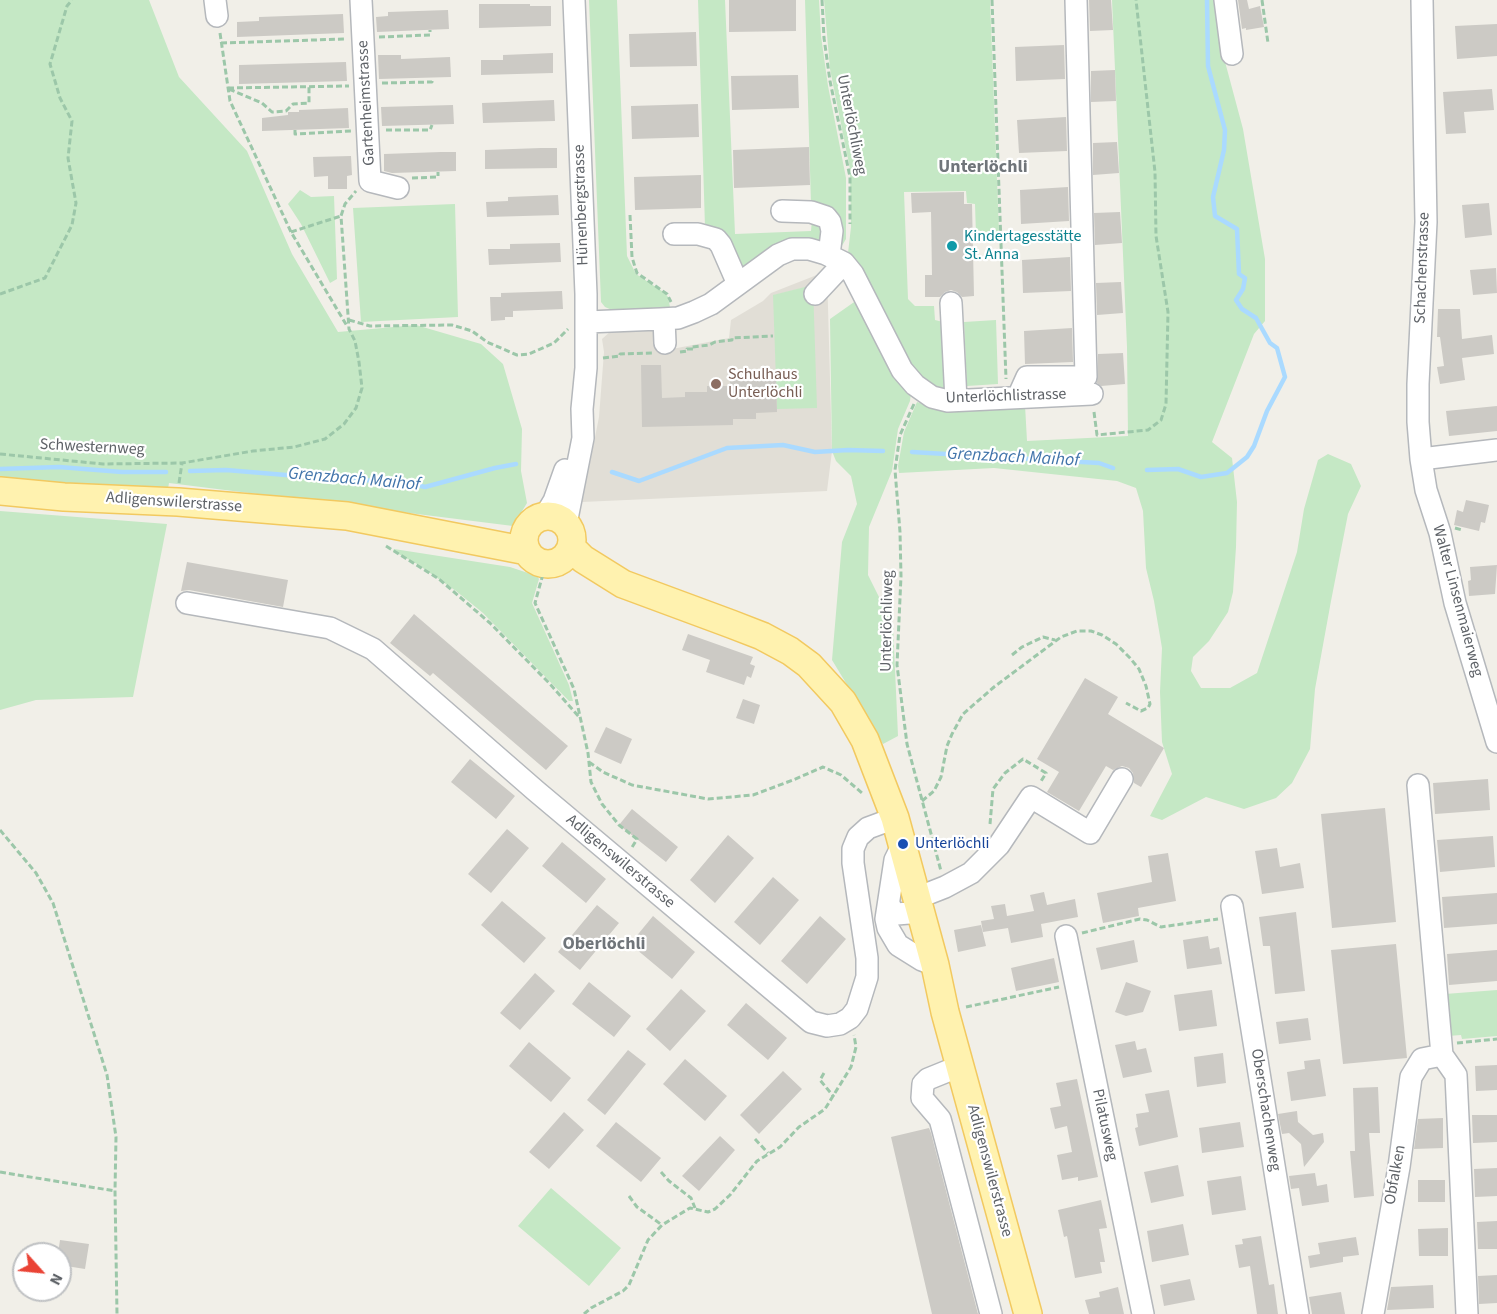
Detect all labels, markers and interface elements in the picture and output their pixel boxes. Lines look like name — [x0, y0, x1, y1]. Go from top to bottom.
street label: Gartenheimstrasse — [354, 40, 380, 166]
street label: Unterlöchliweg — [832, 73, 870, 177]
street label: Hünenbergstrasse — [570, 144, 594, 266]
district label: Unterlöchli — [938, 157, 1028, 179]
street label: Schachenstrasse — [1411, 212, 1435, 324]
place label: Kindertagesstätte St. Anna — [964, 227, 1081, 265]
marker: Kindertagesstätte St. Anna — [945, 239, 959, 253]
place label: Schulhaus Unterlöchli — [728, 365, 803, 403]
marker: Schulhaus Unterlöchli — [709, 377, 723, 391]
street label: Unterlöchlistrasse — [945, 385, 1067, 409]
street label: Schwesternweg — [39, 436, 145, 460]
water label: Grenzbach Maihof — [946, 444, 1080, 472]
water label: Grenzbach Maihof — [287, 463, 421, 497]
street label: Adligenswilerstrasse — [105, 489, 243, 517]
street label: Walter Linsenmaierweg — [1427, 523, 1487, 679]
street label: Unterlöchliweg — [878, 570, 898, 672]
street label: Adligenswilerstrasse — [562, 811, 678, 913]
place label: Unterlöchli — [915, 834, 990, 854]
marker: Unterlöchli — [896, 837, 910, 851]
district label: Oberlöchli — [562, 934, 646, 956]
street label: Oberschachenweg — [1246, 1047, 1284, 1173]
street label: Pilatusweg — [1087, 1087, 1121, 1163]
street label: Adligenswilerstrasse — [962, 1103, 1016, 1239]
street label: Obfalken — [1381, 1144, 1411, 1206]
north arrow — [12, 1242, 72, 1302]
text: N — [44, 1270, 68, 1289]

